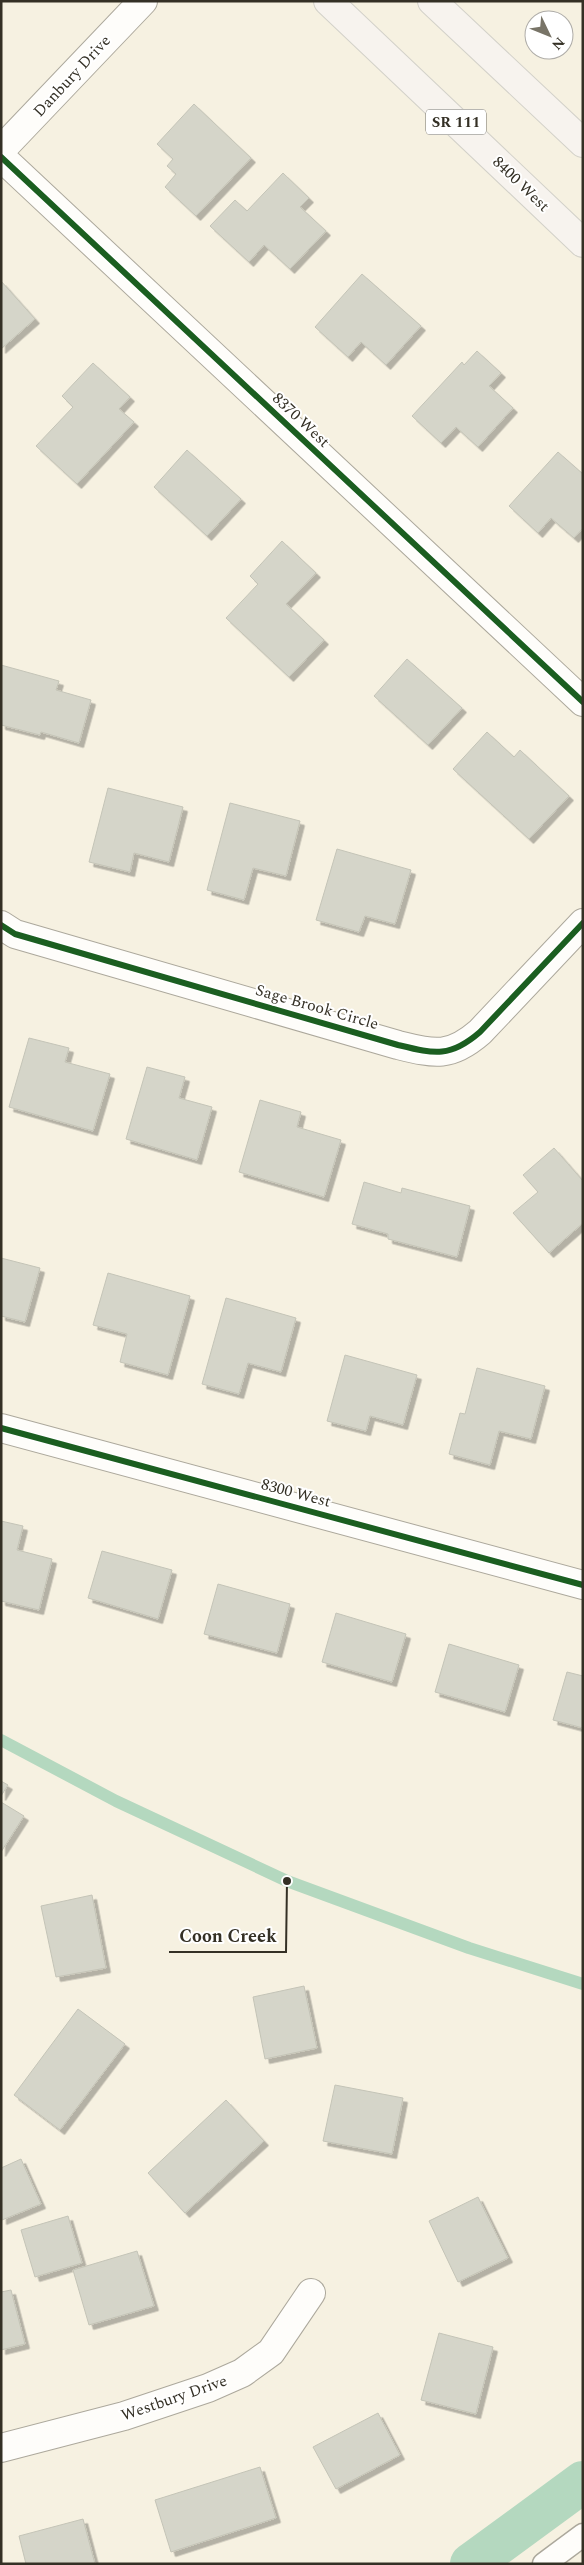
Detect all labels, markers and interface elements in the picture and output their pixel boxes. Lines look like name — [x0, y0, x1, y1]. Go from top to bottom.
north arrow — [524, 10, 574, 60]
street label: Danbury Drive — [28, 30, 116, 122]
text: N — [547, 32, 570, 55]
road number: SR 111 — [426, 110, 486, 134]
street label: 8400 West — [487, 151, 555, 218]
street label: 8370 West — [267, 387, 336, 453]
street label: Sage Brook Circle — [253, 978, 381, 1036]
street label: 8300 West — [258, 1472, 334, 1514]
callout: Coon Creek — [169, 1919, 286, 1952]
text: Coon Creek — [179, 1923, 277, 1950]
street label: Westbury Drive — [118, 2369, 230, 2427]

